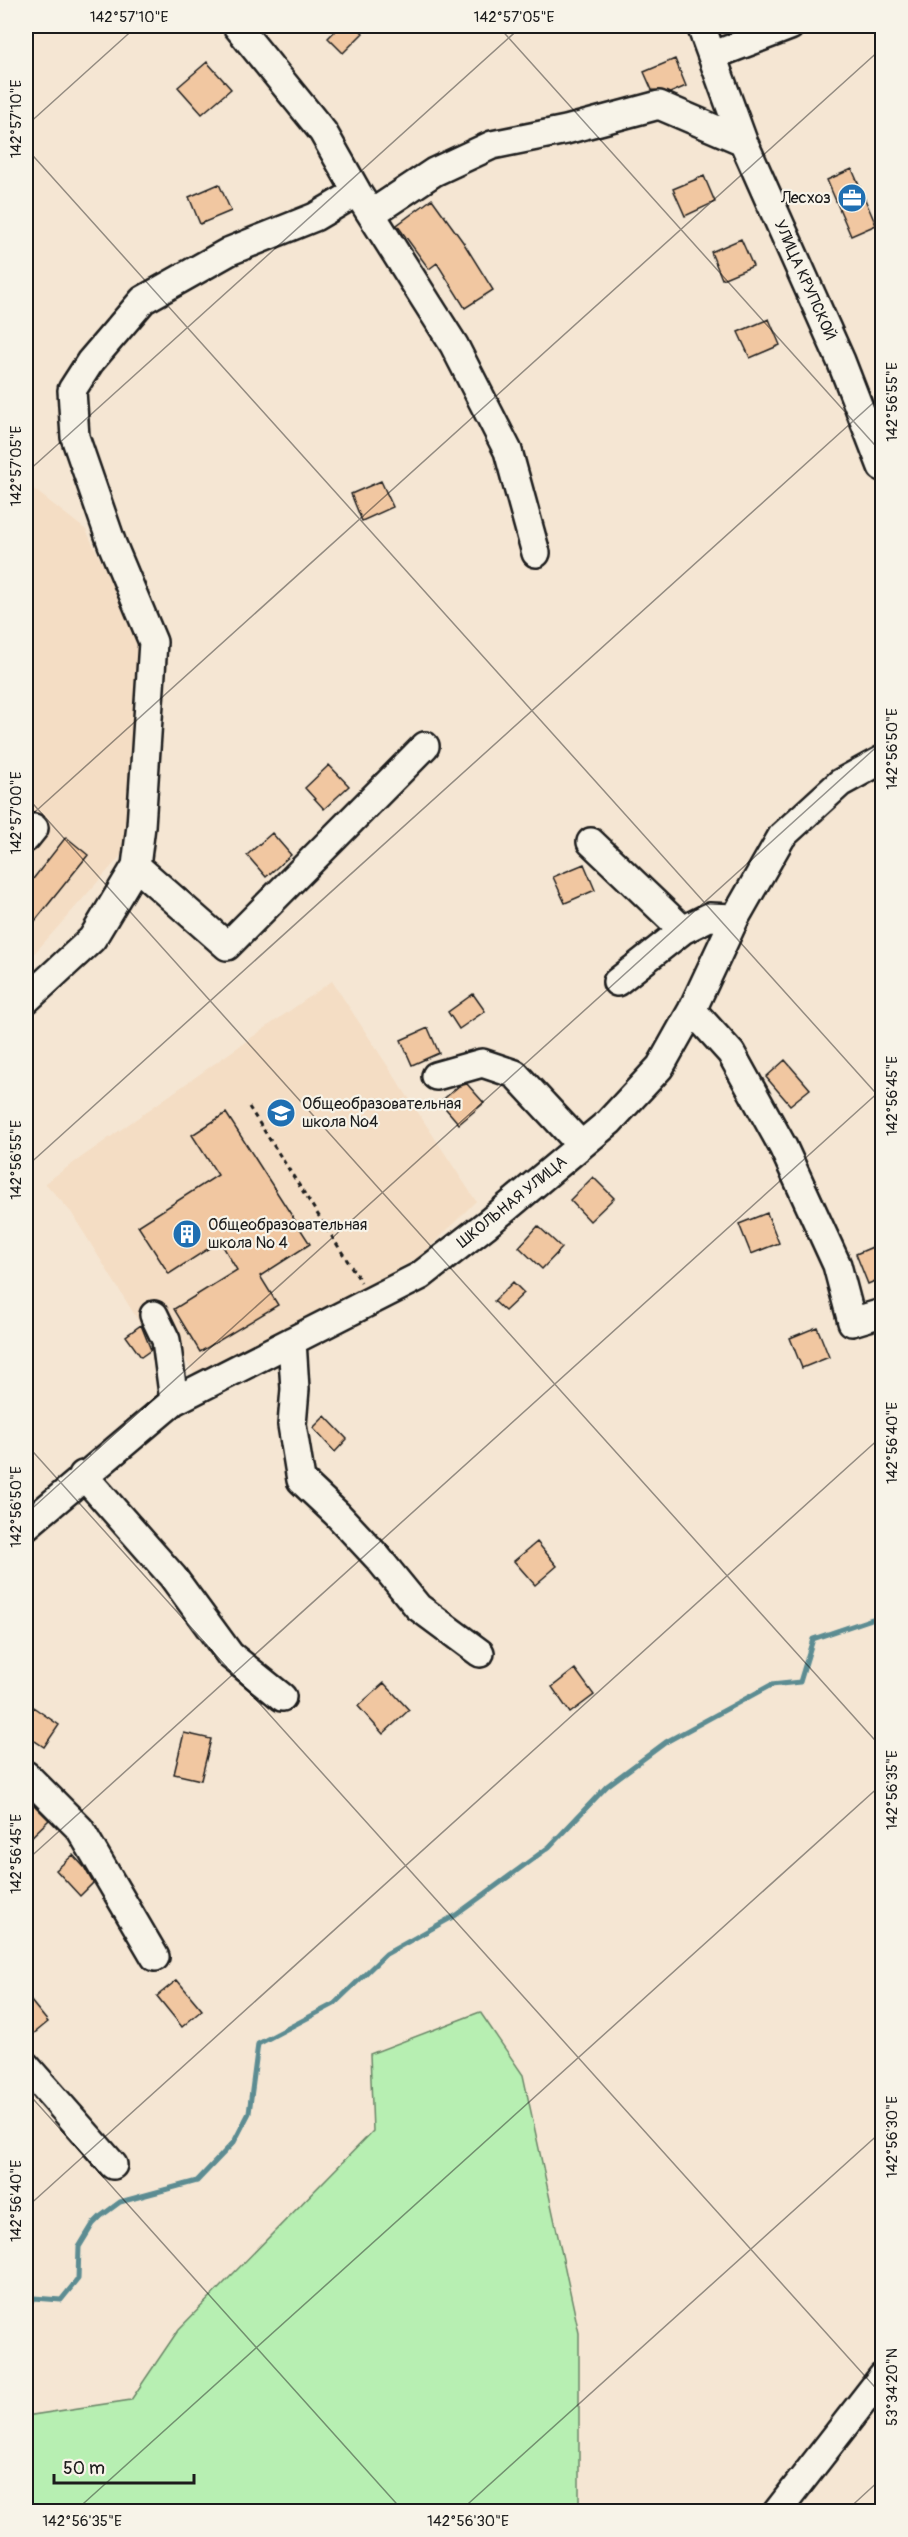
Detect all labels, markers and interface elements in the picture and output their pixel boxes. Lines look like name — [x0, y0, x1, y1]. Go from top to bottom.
text: 142°57'10"E — [90, 8, 168, 27]
text: 142°57'05"E — [474, 8, 555, 27]
text: 142°57'10"E — [7, 80, 26, 158]
office icon: Лесхоз — [836, 182, 868, 214]
place label: Лесхоз — [780, 188, 831, 208]
street label: УЛИЦА КРУПСКОЙ — [770, 217, 841, 343]
text: 142°56'55"E — [883, 362, 902, 442]
text: 142°57'05"E — [7, 425, 26, 506]
text: 142°56'50"E — [883, 708, 902, 790]
text: 142°57'00"E — [7, 771, 26, 854]
text: 142°56'45"E — [883, 1056, 902, 1136]
place label: Общеобразовательная школа №4 — [302, 1094, 461, 1132]
school or university icon: Общеобразовательная школа №4 — [265, 1097, 297, 1129]
text: 142°56'55"E — [7, 1120, 26, 1200]
street label: ШКОЛЬНАЯ УЛИЦА — [453, 1152, 571, 1252]
place label: Общеобразовательная школа № 4 — [208, 1215, 367, 1253]
building icon: Общеобразовательная школа № 4 — [171, 1218, 203, 1250]
text: 142°56'40"E — [883, 1402, 902, 1484]
text: 142°56'50"E — [7, 1466, 26, 1548]
text: 142°56'35"E — [883, 1750, 902, 1830]
text: 142°56'45"E — [7, 1814, 26, 1894]
text: 142°56'30"E — [883, 2096, 902, 2178]
text: 142°56'40"E — [7, 2160, 26, 2242]
text: 53°34'20"N — [883, 2348, 902, 2426]
scale bar — [54, 2447, 194, 2485]
text: 50 m — [63, 2457, 105, 2480]
text: 142°56'35"E — [42, 2512, 122, 2531]
text: 142°56'30"E — [427, 2512, 509, 2531]

